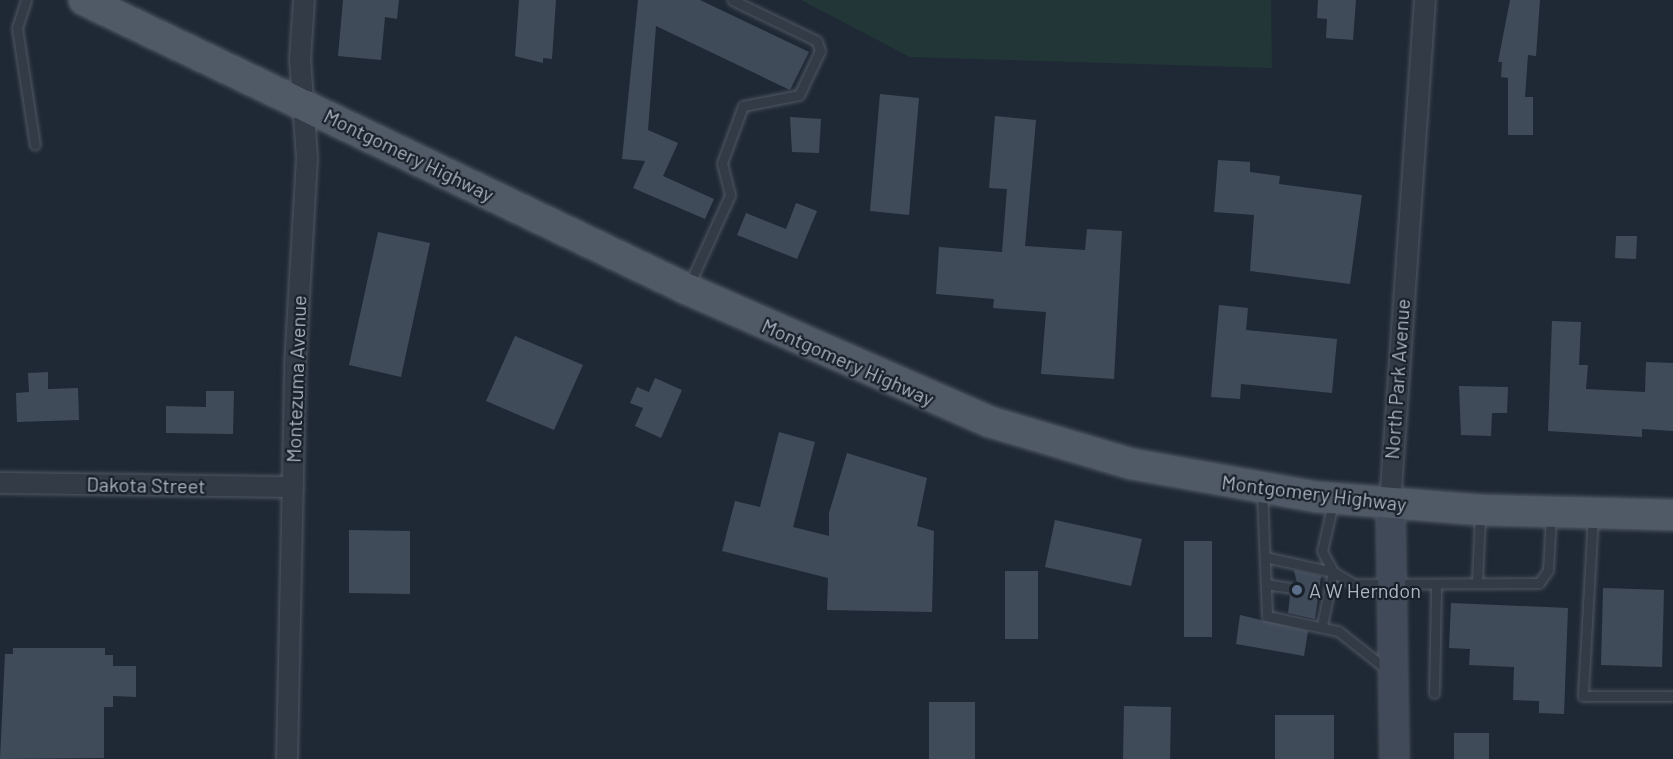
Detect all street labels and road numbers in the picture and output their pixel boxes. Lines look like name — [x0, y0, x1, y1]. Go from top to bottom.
street label: Montgomery Highway — [320, 103, 498, 207]
street label: Montezuma Avenue — [281, 295, 311, 463]
street label: North Park Avenue — [1379, 298, 1415, 460]
street label: Montgomery Highway — [758, 313, 938, 411]
street label: Montgomery Highway — [1220, 470, 1408, 516]
street label: Dakota Street — [86, 472, 206, 498]

